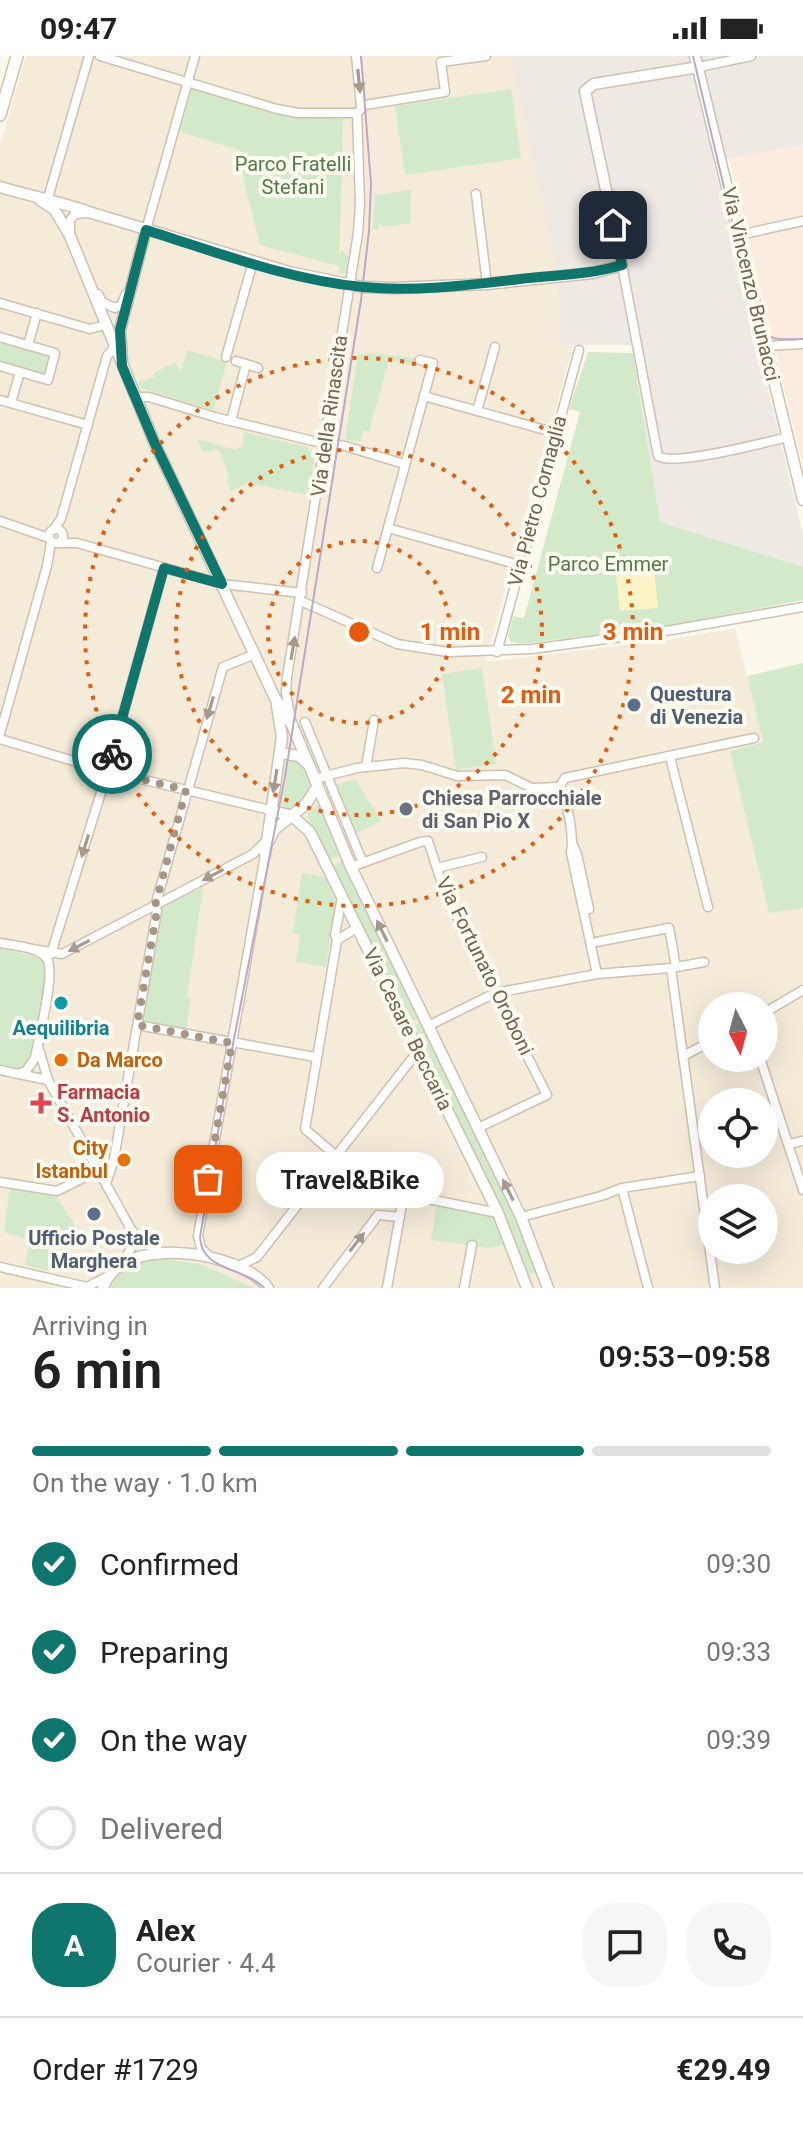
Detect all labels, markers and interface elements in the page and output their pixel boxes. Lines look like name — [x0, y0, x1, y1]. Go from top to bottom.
text: 09:47 — [40, 11, 117, 46]
one-way arrow — [352, 69, 365, 94]
park label: Parco Fratelli Stefani — [235, 152, 351, 199]
street label: Via Vincenzo Brunacci — [717, 185, 785, 383]
pin — [579, 191, 647, 259]
icon: home — [591, 203, 635, 247]
street label: Via della Rinascita — [306, 334, 352, 498]
street label: Via Pietro Cornaglia — [503, 413, 571, 589]
park label: Parco Emmer — [548, 552, 669, 576]
centre of rings — [345, 618, 373, 646]
text: 1 min — [420, 618, 480, 646]
text: 3 min — [603, 618, 663, 646]
one-way arrow — [287, 635, 299, 660]
text: 2 min — [501, 681, 561, 709]
place label: Questura di Venezia — [650, 682, 743, 729]
marker: Questura di Venezia — [625, 696, 643, 714]
one-way arrow — [203, 697, 216, 721]
courier — [72, 714, 152, 794]
icon: bike — [90, 732, 134, 776]
one-way arrow — [268, 769, 281, 794]
place label: Chiesa Parrocchiale di San Pio X — [422, 786, 602, 833]
marker: Chiesa Parrocchiale di San Pio X — [397, 800, 415, 818]
one-way arrow — [78, 835, 91, 859]
one-way arrow — [202, 868, 225, 881]
street label: Via Fortunato Oroboni — [431, 873, 539, 1059]
one-way arrow — [375, 920, 389, 943]
one-way arrow — [67, 939, 90, 952]
street label: Via Cesare Beccaria — [358, 944, 458, 1114]
north arrow — [698, 992, 778, 1072]
map controls — [698, 992, 778, 1264]
marker: Aequilibria — [52, 994, 70, 1012]
place label: Aequilibria — [12, 1016, 110, 1040]
place label: Da Marco — [77, 1048, 163, 1072]
marker: Da Marco — [52, 1051, 70, 1069]
place label: Farmacia S. Antonio — [57, 1080, 150, 1127]
button: locate — [698, 1088, 778, 1168]
marker: Farmacia S. Antonio — [32, 1094, 50, 1112]
place label: City Istanbul — [35, 1136, 109, 1183]
pin — [174, 1145, 242, 1213]
marker: City Istanbul — [115, 1151, 133, 1169]
callout: Travel&Bike — [256, 1151, 444, 1207]
icon: bag — [186, 1157, 230, 1201]
text: Travel&Bike — [281, 1165, 420, 1195]
one-way arrow — [501, 1178, 515, 1202]
button: layers — [698, 1184, 778, 1264]
marker: Ufficio Postale Marghera — [85, 1205, 103, 1223]
place label: Ufficio Postale Marghera — [28, 1226, 160, 1273]
one-way arrow — [348, 1232, 364, 1252]
text: Arriving in — [32, 1311, 148, 1341]
text: 09:53–09:58 — [598, 1339, 771, 1374]
text: 6 min — [32, 1340, 162, 1401]
text: On the way · 1.0 km — [32, 1468, 258, 1498]
icon: check — [32, 1542, 76, 1586]
text: Confirmed — [100, 1547, 239, 1582]
text: 09:30 — [706, 1549, 771, 1579]
icon: check — [32, 1630, 76, 1674]
text: Preparing — [100, 1635, 229, 1670]
text: 09:33 — [706, 1637, 771, 1667]
icon: check — [32, 1718, 76, 1762]
text: On the way — [100, 1723, 247, 1758]
text: 09:39 — [706, 1725, 771, 1755]
text: Delivered — [100, 1811, 223, 1846]
button: chat — [583, 1903, 667, 1987]
button: phone — [687, 1903, 771, 1987]
text: Alex — [136, 1913, 196, 1948]
text: A — [64, 1928, 84, 1963]
text: Courier · 4.4 — [136, 1948, 276, 1978]
text: Order #1729 — [32, 2052, 199, 2087]
text: €29.49 — [676, 2052, 771, 2087]

